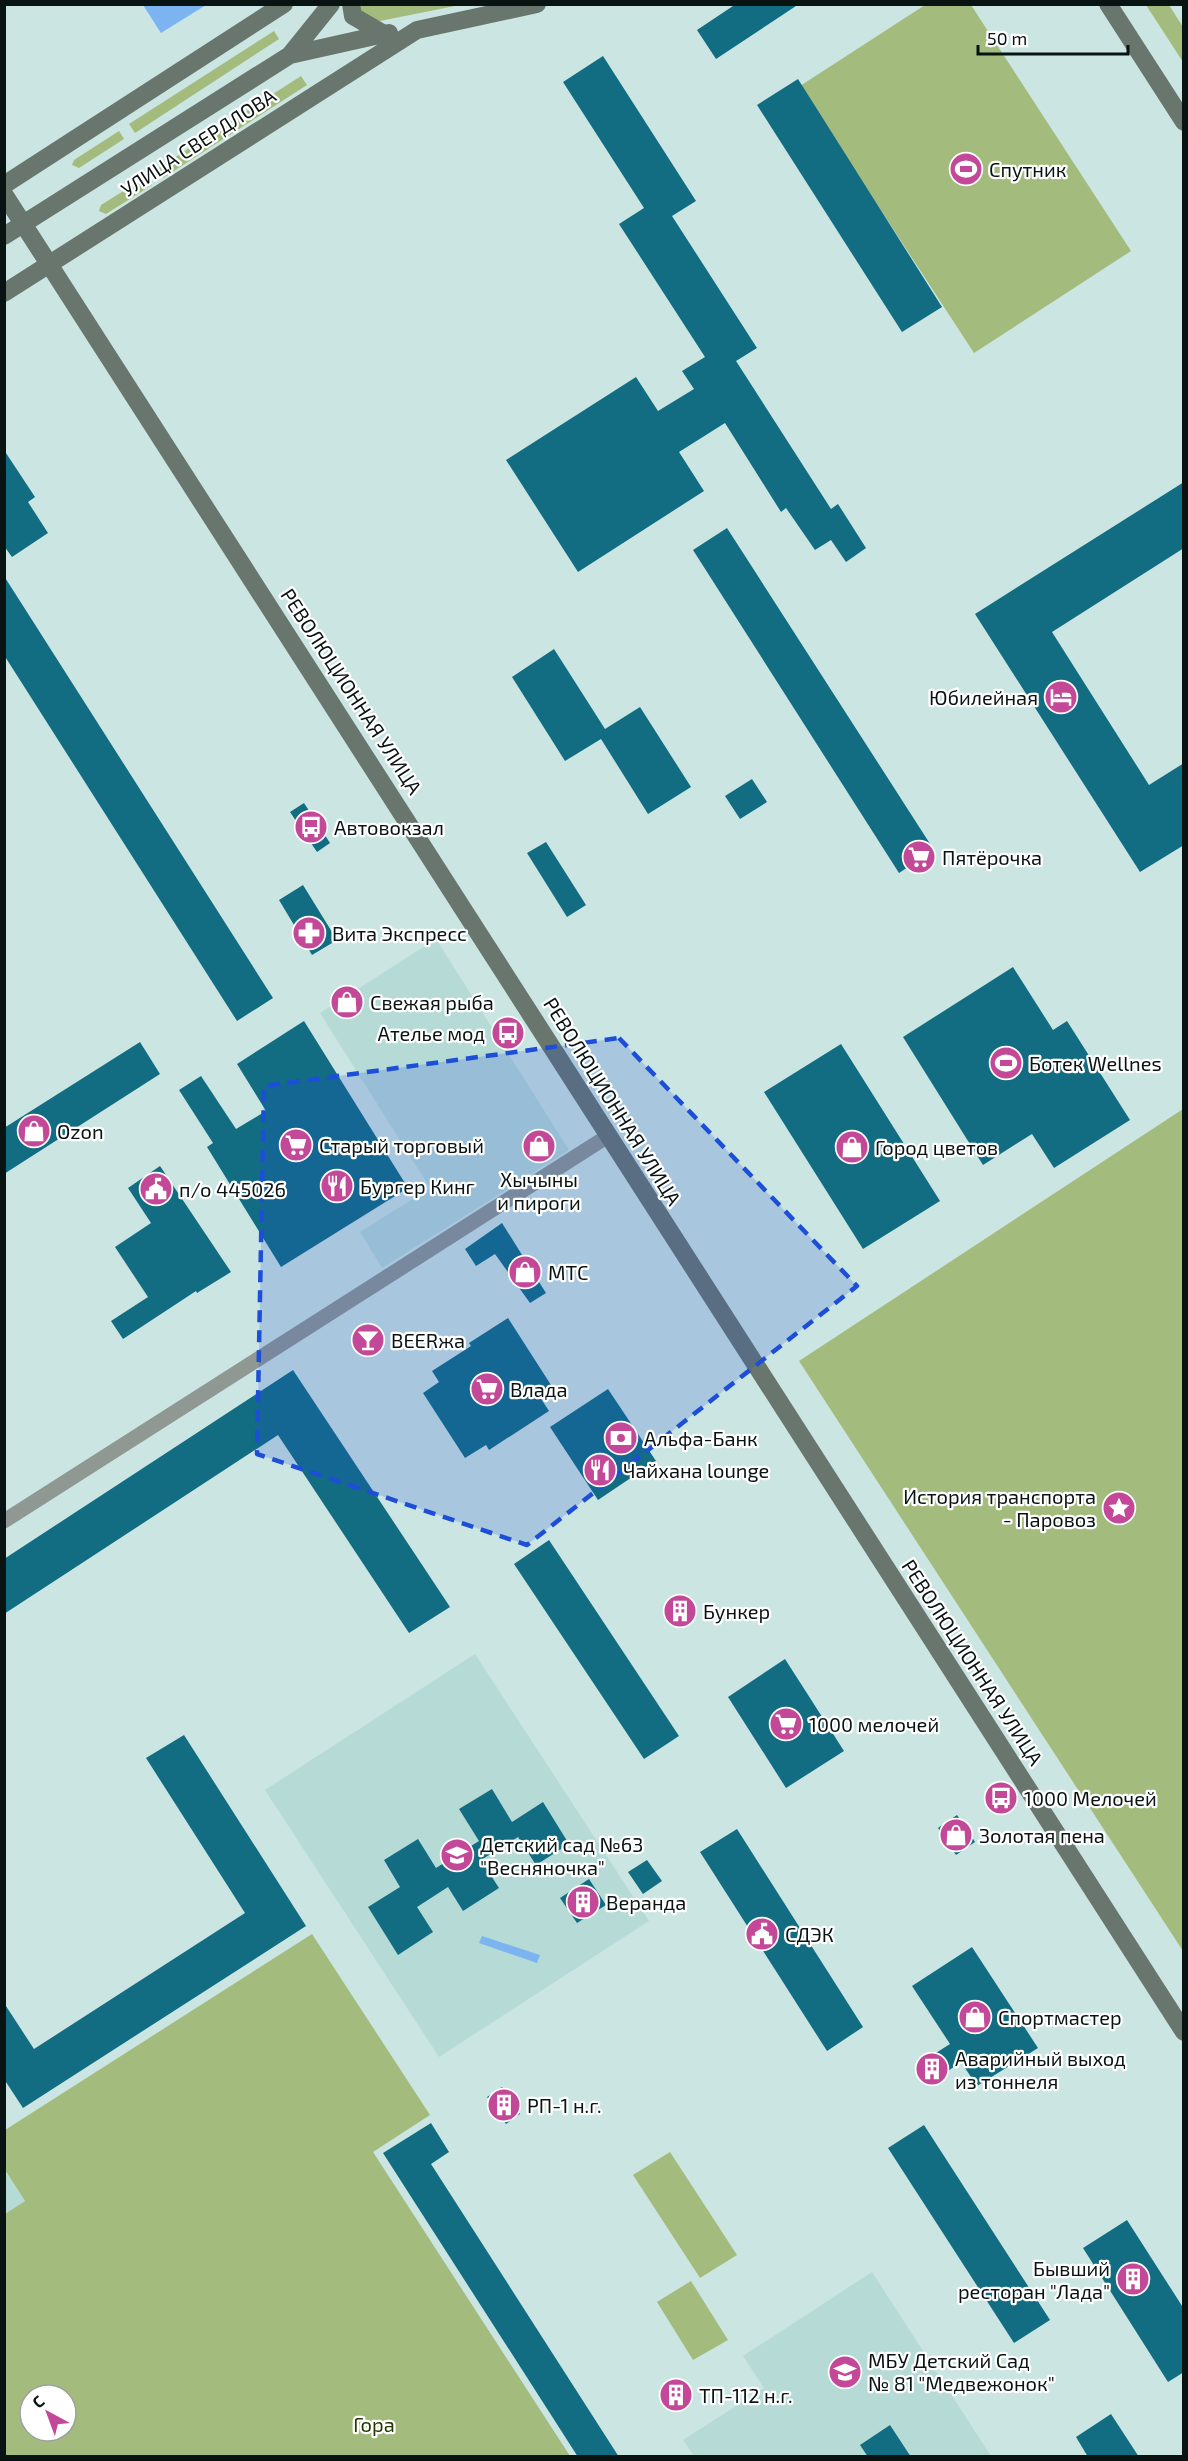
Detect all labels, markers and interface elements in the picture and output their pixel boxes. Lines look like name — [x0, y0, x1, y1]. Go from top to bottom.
scale bar — [978, 18, 1128, 56]
text: 50 m — [987, 27, 1027, 49]
street label: УЛИЦА СВЕРДЛОВА — [116, 83, 280, 201]
sports icon: Спутник — [948, 151, 984, 187]
place label: Спутник — [989, 157, 1067, 182]
street label: РЕВОЛЮЦИОННАЯ УЛИЦА — [276, 584, 428, 799]
hotel icon: Юбилейная — [1043, 679, 1079, 715]
place label: Юбилейная — [929, 685, 1038, 709]
bus stop icon: Автовокзал — [293, 809, 329, 845]
place label: Автовокзал — [334, 815, 444, 839]
supermarket icon: Пятёрочка — [901, 839, 937, 875]
place label: Пятёрочка — [942, 845, 1042, 869]
pharmacy icon: Вита Экспресс — [291, 915, 327, 951]
place label: Вита Экспресс — [332, 921, 467, 945]
shop icon: Свежая рыба — [329, 984, 365, 1020]
place label: Свежая рыба — [370, 990, 494, 1014]
street label: РЕВОЛЮЦИОННАЯ УЛИЦА — [539, 993, 687, 1210]
bus stop icon: Ателье мод — [490, 1015, 526, 1051]
place label: Ателье мод — [378, 1021, 485, 1045]
sports icon: Ботек Wellnes — [988, 1045, 1024, 1081]
place label: Ботек Wellnes — [1029, 1051, 1162, 1075]
shop icon: Ozon — [16, 1113, 52, 1149]
place label: Ozon — [57, 1119, 104, 1143]
supermarket icon: Старый торговый — [278, 1127, 314, 1163]
shop icon: Хычыны и пироги — [521, 1128, 557, 1164]
shop icon: Город цветов — [834, 1129, 870, 1165]
place label: Старый торговый — [319, 1133, 484, 1157]
place label: Город цветов — [875, 1135, 998, 1159]
place label: Хычыны и пироги — [497, 1167, 581, 1214]
restaurant icon: Бургер Кинг — [319, 1168, 355, 1204]
public building icon: п/о 445026 — [138, 1171, 174, 1207]
place label: Бургер Кинг — [360, 1174, 475, 1199]
place label: п/о 445026 — [179, 1177, 286, 1201]
shop icon: МТС — [507, 1254, 543, 1290]
place label: МТС — [548, 1260, 588, 1284]
bar icon: BEERжа — [350, 1322, 386, 1358]
place label: BEERжа — [391, 1328, 465, 1352]
supermarket icon: Влада — [469, 1371, 505, 1407]
place label: Влада — [510, 1377, 567, 1401]
bank icon: Альфа-Банк — [603, 1420, 639, 1456]
place label: Альфа-Банк — [644, 1426, 758, 1450]
restaurant icon: Чайхана lounge — [582, 1452, 618, 1488]
place label: Чайхана lounge — [623, 1458, 769, 1482]
place label: История транспорта - Паровоз — [903, 1484, 1096, 1531]
place icon: История транспорта - Паровоз — [1101, 1490, 1137, 1526]
street label: РЕВОЛЮЦИОННАЯ УЛИЦА — [897, 1555, 1049, 1770]
building icon: Бункер — [662, 1593, 698, 1629]
place label: Бункер — [703, 1599, 770, 1624]
supermarket icon: 1000 мелочей — [768, 1706, 804, 1742]
place label: 1000 мелочей — [809, 1712, 939, 1736]
bus stop icon: 1000 Мелочей — [983, 1780, 1019, 1816]
place label: 1000 Мелочей — [1024, 1786, 1157, 1810]
shop icon: Золотая пена — [938, 1817, 974, 1853]
place label: Золотая пена — [979, 1823, 1105, 1847]
place label: Детский сад №63 "Весняночка" — [480, 1832, 643, 1879]
school or university icon: Детский сад №63 "Весняночка" — [439, 1837, 475, 1873]
building icon: Веранда — [565, 1884, 601, 1920]
place label: Веранда — [606, 1890, 686, 1914]
public building icon: СДЭК — [744, 1916, 780, 1952]
place label: СДЭК — [785, 1922, 834, 1946]
shop icon: Спортмастер — [957, 1999, 993, 2035]
place label: Спортмастер — [998, 2005, 1122, 2029]
place label: Аварийный выход из тоннеля — [955, 2046, 1126, 2093]
building icon: Аварийный выход из тоннеля — [914, 2051, 950, 2087]
building icon: РП-1 н.г. — [486, 2087, 522, 2123]
place label: РП-1 н.г. — [527, 2093, 602, 2117]
place label: Бывший ресторан "Лада" — [958, 2256, 1110, 2303]
building icon: Бывший ресторан "Лада" — [1115, 2261, 1151, 2297]
place label: МБУ Детский Сад № 81 "Медвежонок" — [868, 2348, 1055, 2395]
school or university icon: МБУ Детский Сад № 81 "Медвежонок" — [827, 2354, 863, 2390]
building icon: ТП-112 н.г. — [658, 2377, 694, 2413]
north arrow — [18, 2383, 78, 2443]
place label: ТП-112 н.г. — [699, 2383, 793, 2407]
text: С — [28, 2391, 48, 2412]
park label: Гора — [353, 2412, 395, 2436]

